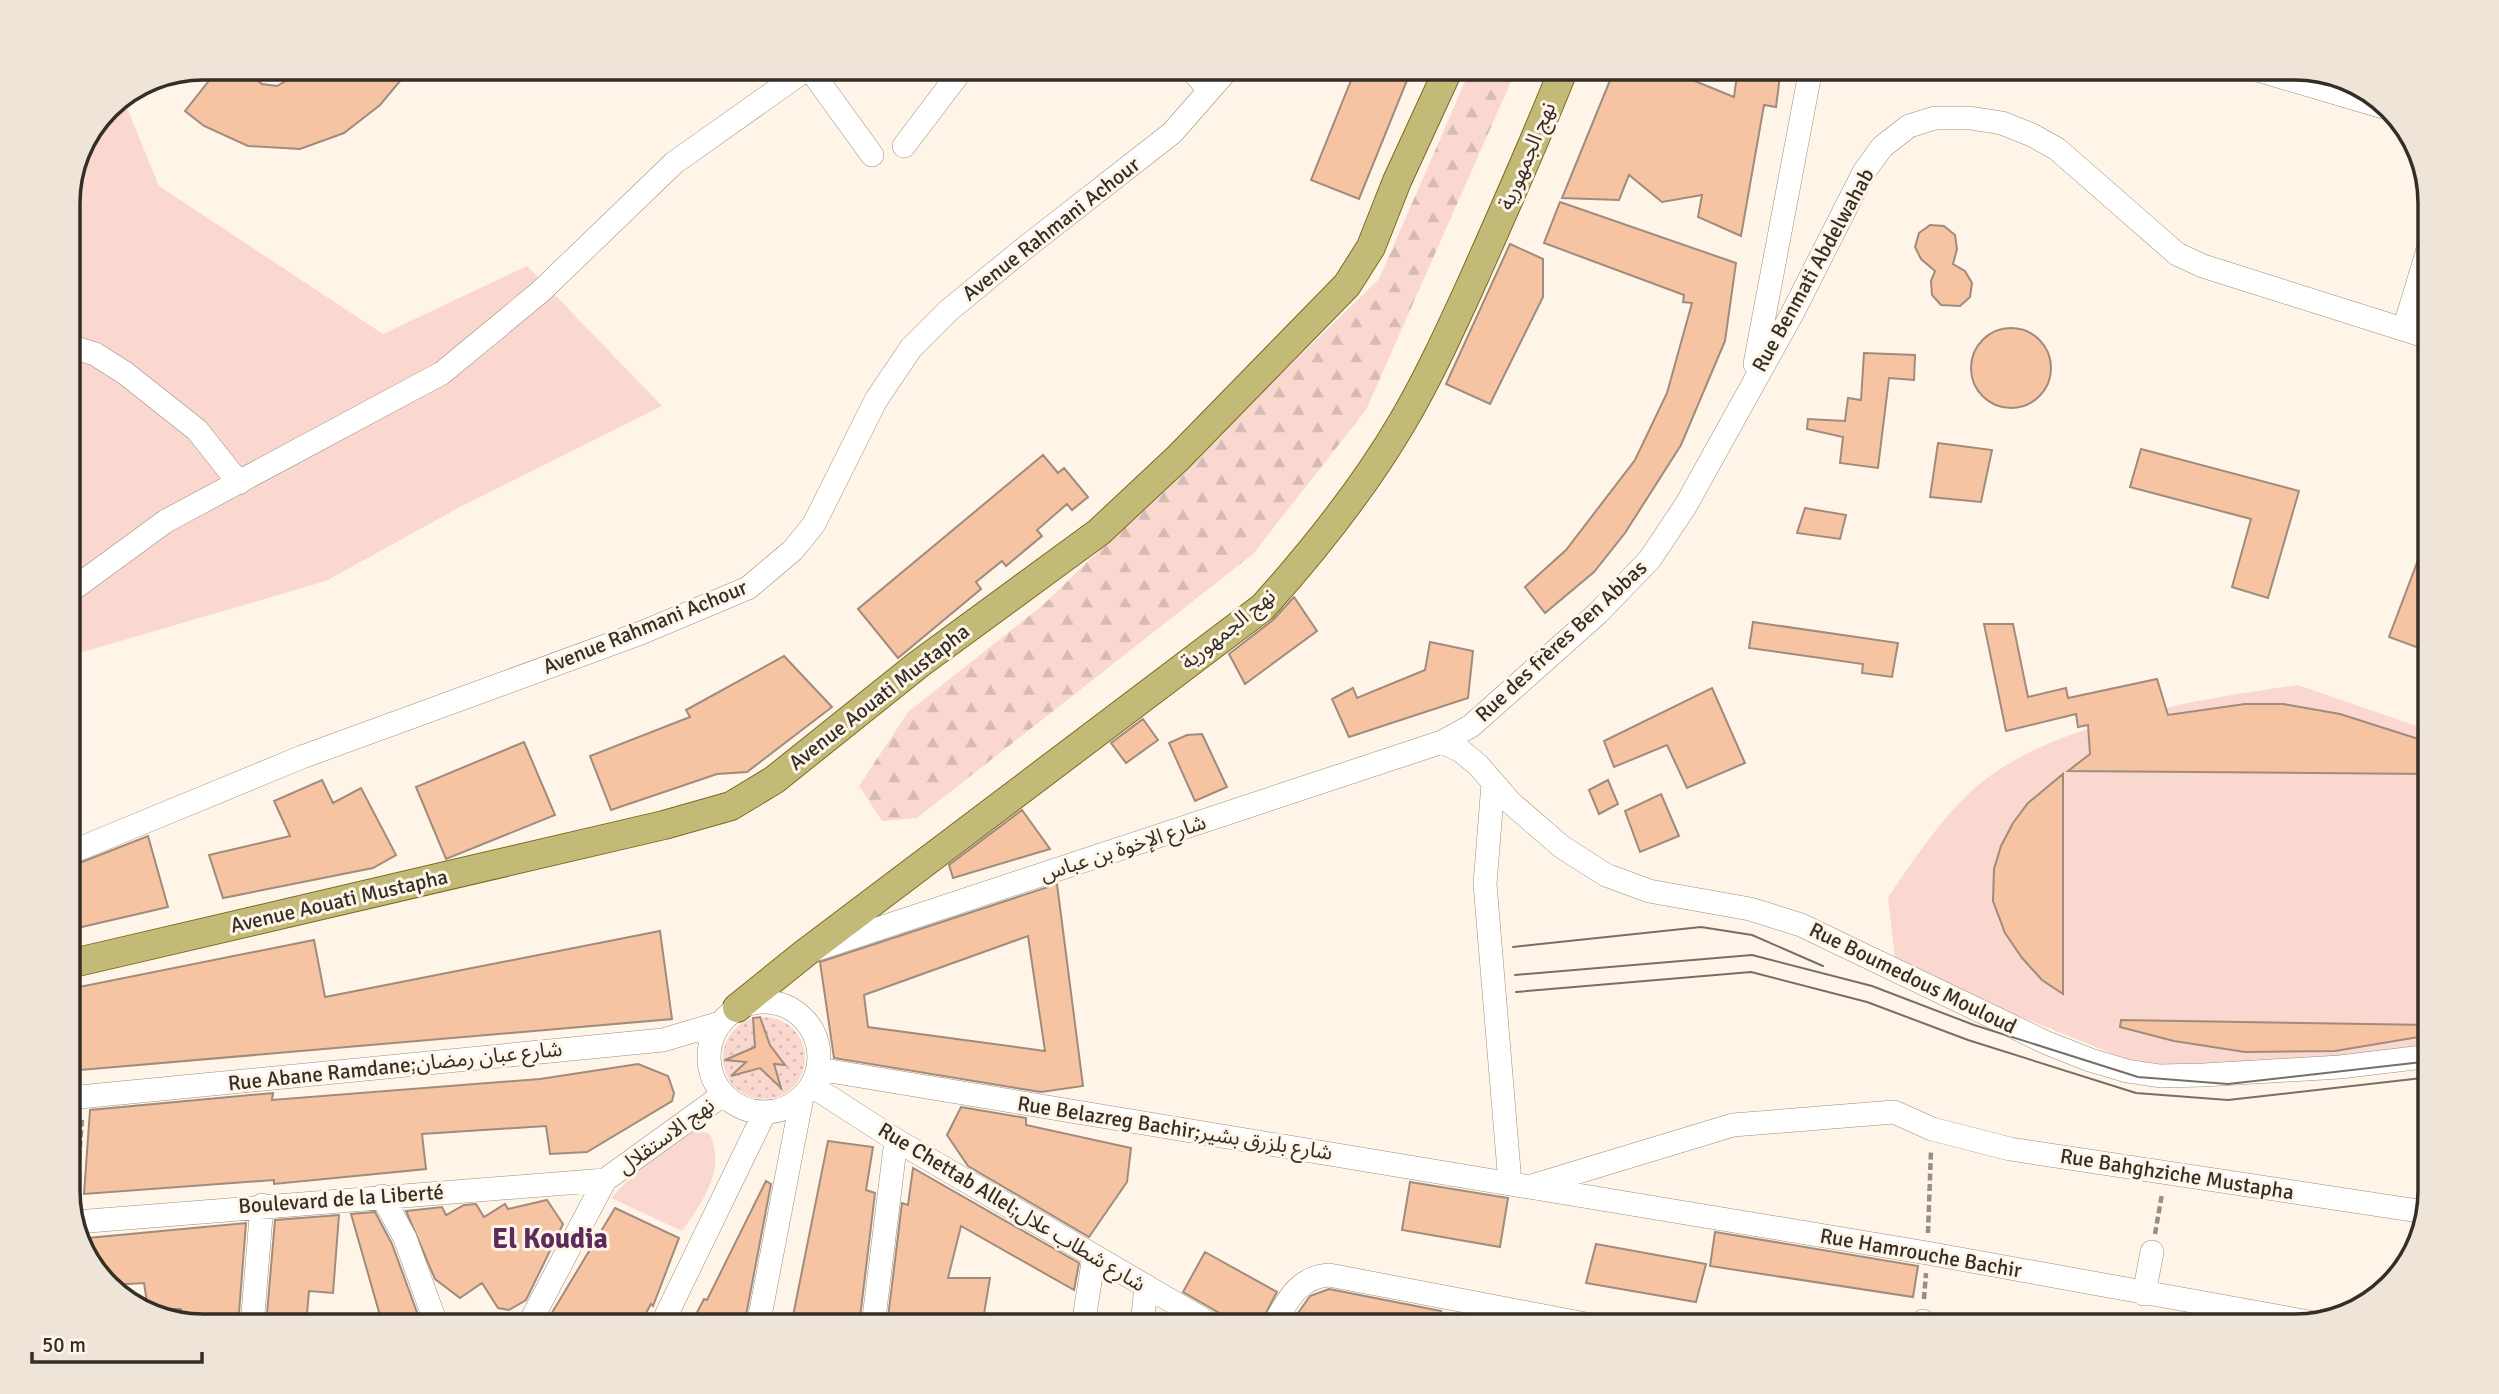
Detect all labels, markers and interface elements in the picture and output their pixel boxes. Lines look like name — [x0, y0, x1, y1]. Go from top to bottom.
street label: نهج الجمهورية — [1493, 98, 1563, 215]
street label: Avenue Rahmani Achour — [957, 151, 1145, 306]
street label: Rue Benmati Abdelwahab — [1746, 164, 1880, 376]
street label: Rue des frères Ben Abbas — [1470, 555, 1652, 727]
street label: Avenue Rahmani Achour — [539, 574, 751, 680]
street label: نهج الجمهورية — [1175, 583, 1282, 677]
street label: Avenue Aouati Mustapha — [783, 618, 975, 776]
street label: شارع الإخوة بن عباس — [1037, 809, 1210, 889]
street label: Avenue Aouati Mustapha — [228, 863, 450, 939]
street label: Rue Boumedous Mouloud — [1805, 916, 2021, 1040]
street label: Rue Abane Ramdane;شارع عبان رمضان — [227, 1036, 564, 1098]
street label: Rue Belazreg Bachir;شارع بلزرق بشير — [1015, 1090, 1335, 1168]
street label: نهج الاستقلال — [612, 1092, 721, 1182]
street label: Rue Chettab Allel;شارع شطاب علال — [872, 1117, 1151, 1299]
street label: Rue Bahghziche Mustapha — [2058, 1143, 2296, 1205]
street label: Boulevard de la Liberté — [237, 1179, 445, 1219]
district label: El Koudia — [492, 1222, 608, 1256]
street label: Rue Hamrouche Bachir — [1818, 1222, 2024, 1284]
scale bar — [32, 1320, 201, 1364]
text: 50 m — [42, 1332, 86, 1358]

